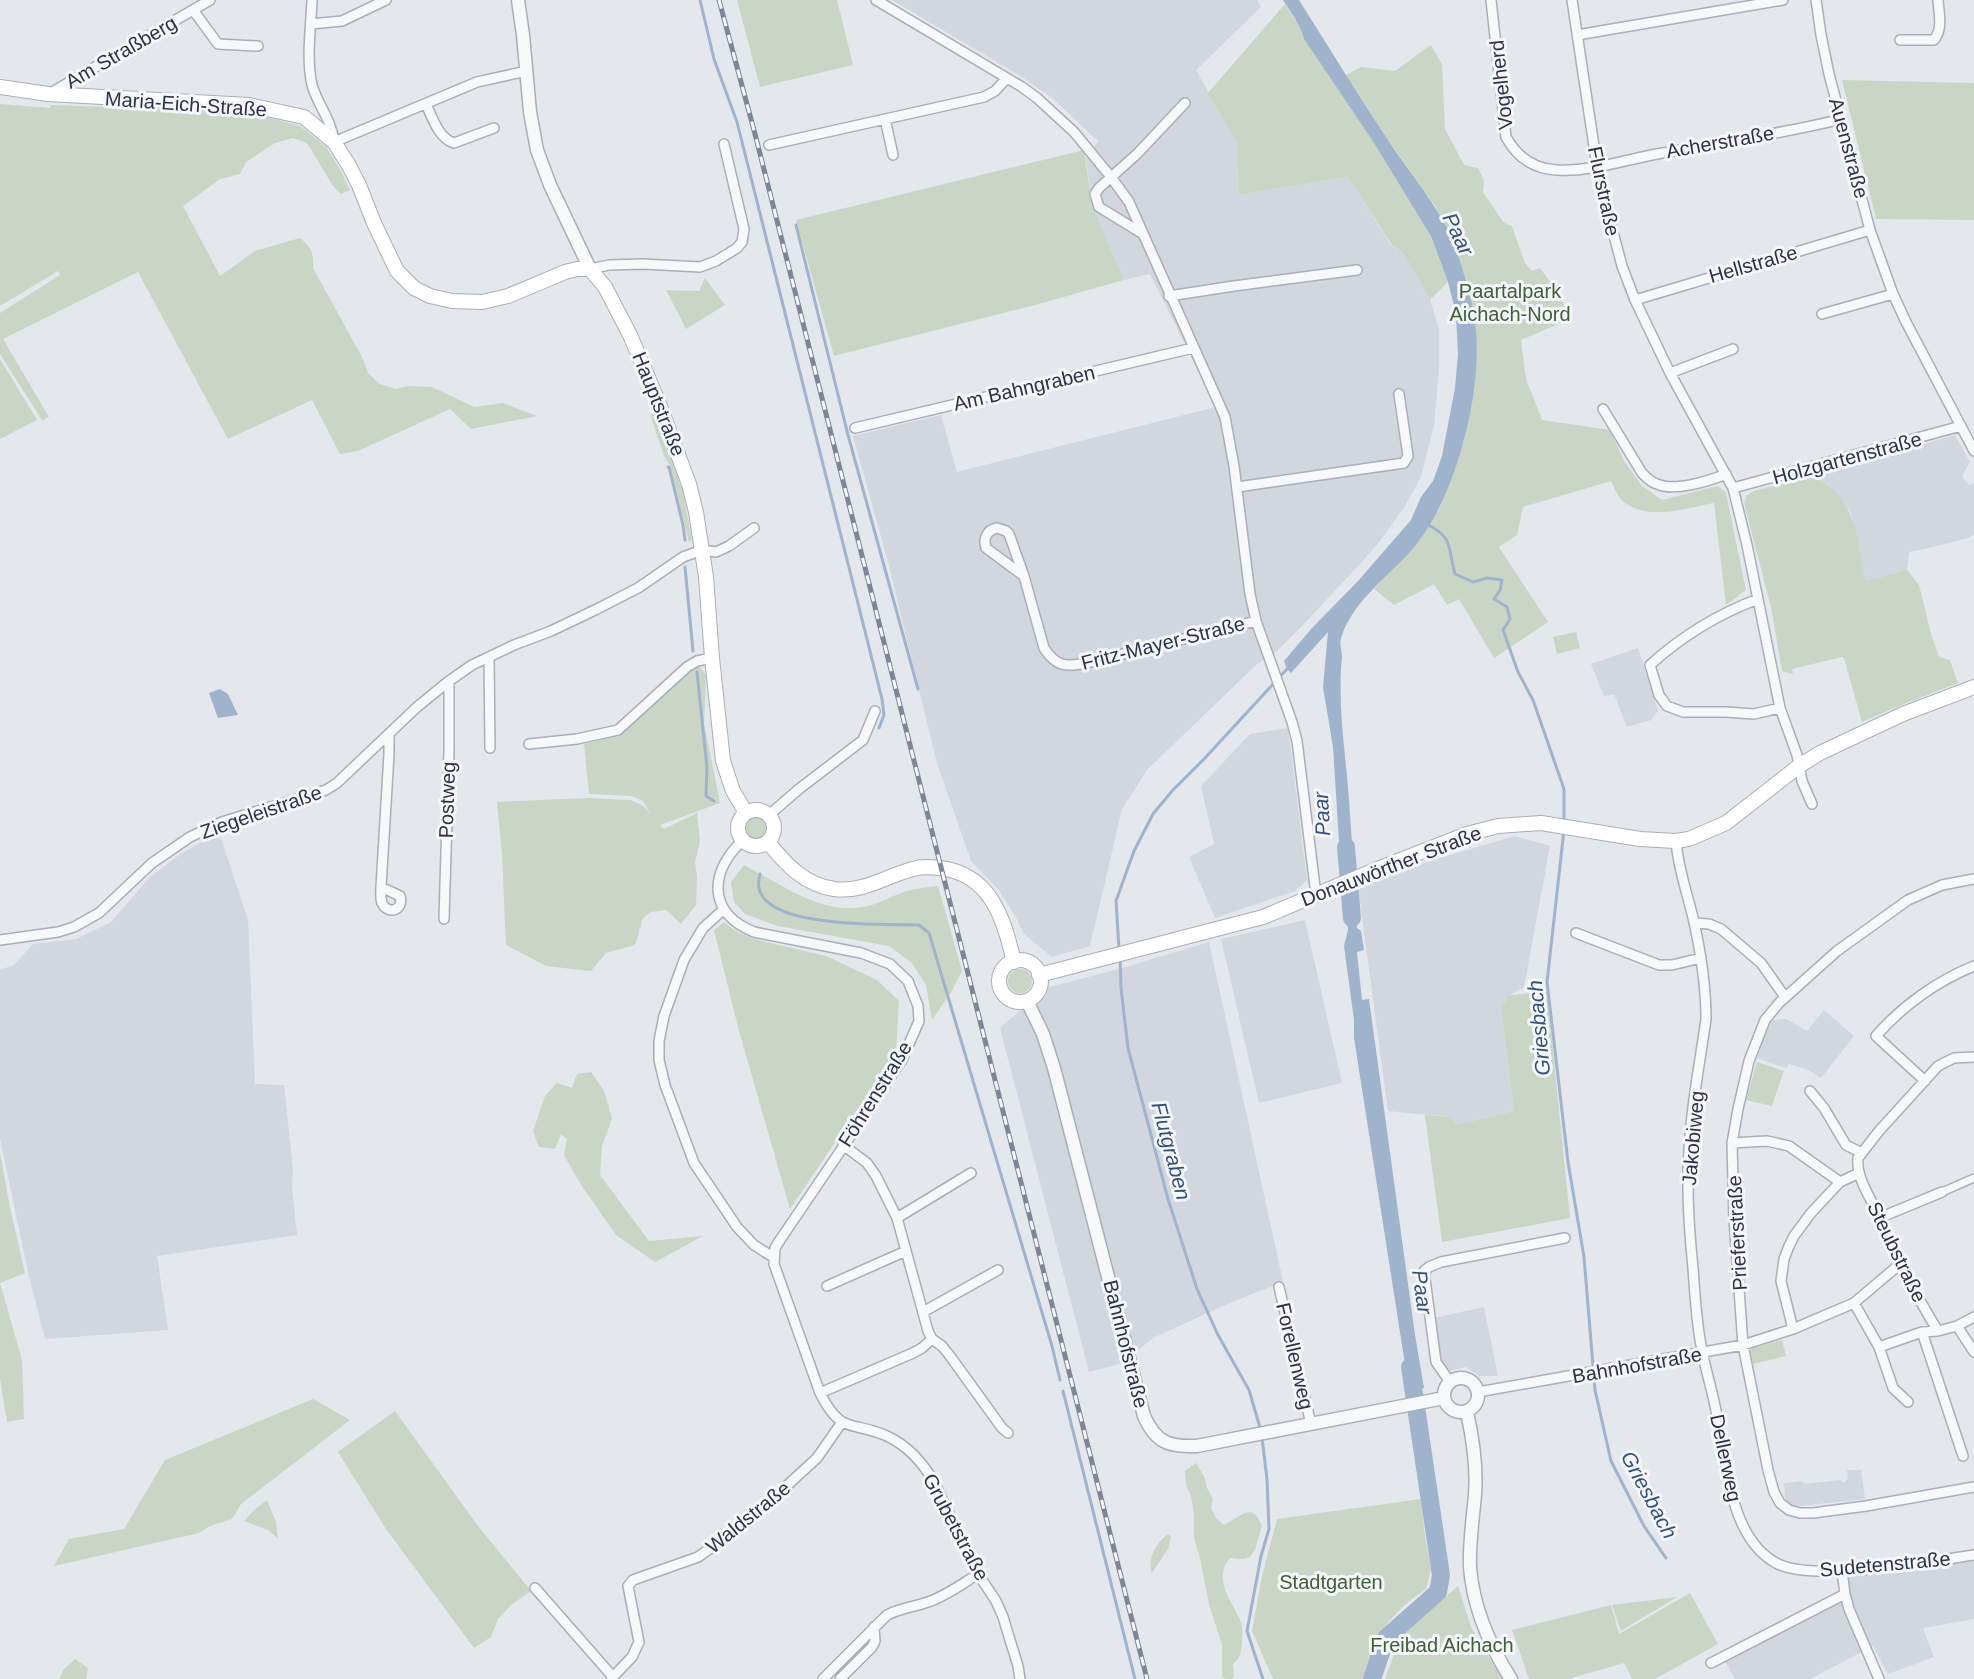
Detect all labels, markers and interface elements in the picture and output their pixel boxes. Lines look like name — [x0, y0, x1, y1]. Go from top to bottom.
street label: Am Straßberg — [62, 11, 180, 93]
street label: Vogelherd — [1485, 39, 1517, 131]
street label: Maria-Eich-Straße — [104, 87, 268, 121]
street label: Auenstraße — [1825, 95, 1873, 201]
street label: Acherstraße — [1664, 122, 1776, 162]
street label: Flurstraße — [1584, 144, 1624, 238]
water label: Paar — [1438, 209, 1479, 260]
street label: Hellstraße — [1706, 241, 1800, 287]
park label: Paartalpark Aichach-Nord — [1449, 280, 1571, 325]
street label: Hauptstraße — [628, 349, 690, 459]
street label: Am Bahngraben — [951, 361, 1097, 415]
street label: Holzgartenstraße — [1770, 428, 1924, 488]
street label: Fritz-Mayer-Straße — [1079, 612, 1247, 674]
street label: Postweg — [435, 761, 459, 839]
street label: Ziegeleistraße — [198, 781, 324, 843]
water label: Paar — [1309, 790, 1334, 837]
street label: Donauwörther Straße — [1298, 821, 1484, 911]
water label: Griesbach — [1523, 979, 1554, 1077]
street label: Föhrenstraße — [834, 1037, 916, 1151]
street label: Jakobiweg — [1678, 1090, 1708, 1186]
water label: Flutgraben — [1147, 1099, 1196, 1202]
street label: Prieferstraße — [1723, 1175, 1751, 1291]
street label: Steubstraße — [1863, 1198, 1931, 1306]
water label: Paar — [1408, 1268, 1437, 1316]
street label: Bahnhofstraße — [1099, 1278, 1153, 1410]
street label: Forellenweg — [1272, 1300, 1318, 1412]
street label: Bahnhofstraße — [1570, 1343, 1704, 1387]
street label: Dellerweg — [1706, 1412, 1746, 1504]
water label: Griesbach — [1617, 1447, 1682, 1542]
street label: Grubetstraße — [919, 1470, 993, 1584]
street label: Waldstraße — [702, 1477, 794, 1557]
street label: Sudetenstraße — [1819, 1547, 1951, 1581]
park label: Stadtgarten — [1279, 1571, 1383, 1593]
park label: Freibad Aichach — [1370, 1634, 1514, 1656]

